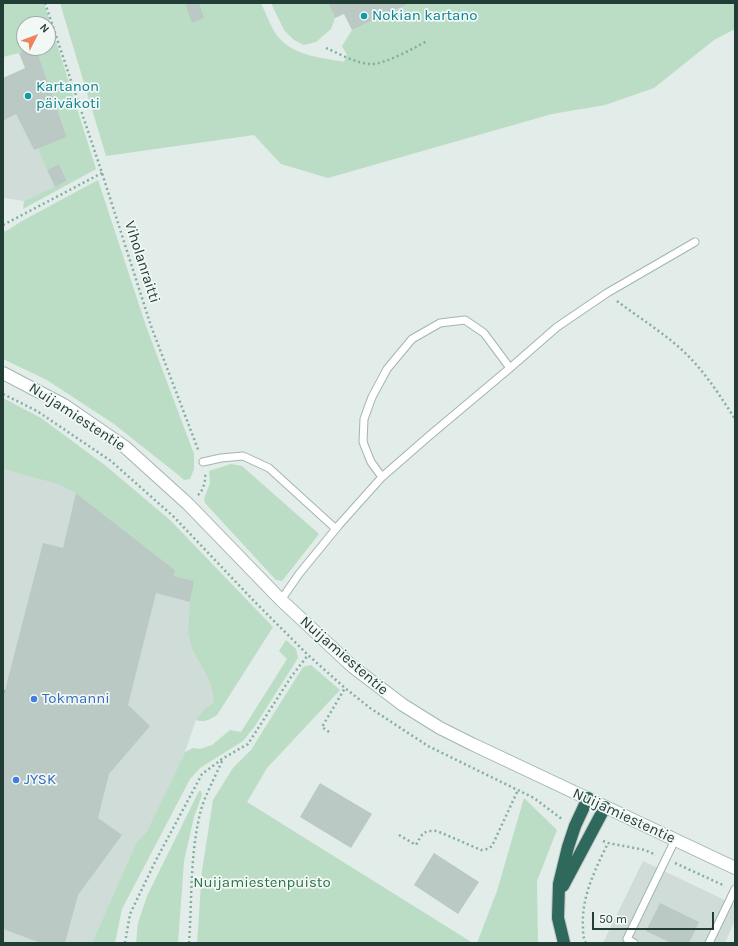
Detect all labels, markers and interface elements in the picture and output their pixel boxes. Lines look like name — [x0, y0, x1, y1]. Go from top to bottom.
place label: Nokian kartano — [372, 7, 478, 25]
marker: Nokian kartano — [359, 11, 369, 21]
north arrow — [16, 16, 56, 56]
text: N — [37, 21, 52, 36]
place label: Kartanon päiväkoti — [36, 78, 100, 113]
marker: Kartanon päiväkoti — [23, 91, 33, 101]
street label: Viholanraitti — [120, 219, 164, 305]
street label: Nuijamiestentie — [26, 379, 128, 455]
street label: Nuijamiestentie — [296, 613, 392, 699]
place label: Tokmanni — [42, 690, 110, 708]
marker: Tokmanni — [29, 694, 39, 704]
place label: JYSK — [24, 771, 56, 789]
marker: JYSK — [11, 775, 21, 785]
street label: Nuijamiestentie — [570, 784, 678, 848]
park label: Nuijamiestenpuisto — [193, 874, 331, 892]
scale bar — [594, 904, 716, 930]
text: 50 m — [599, 912, 627, 926]

